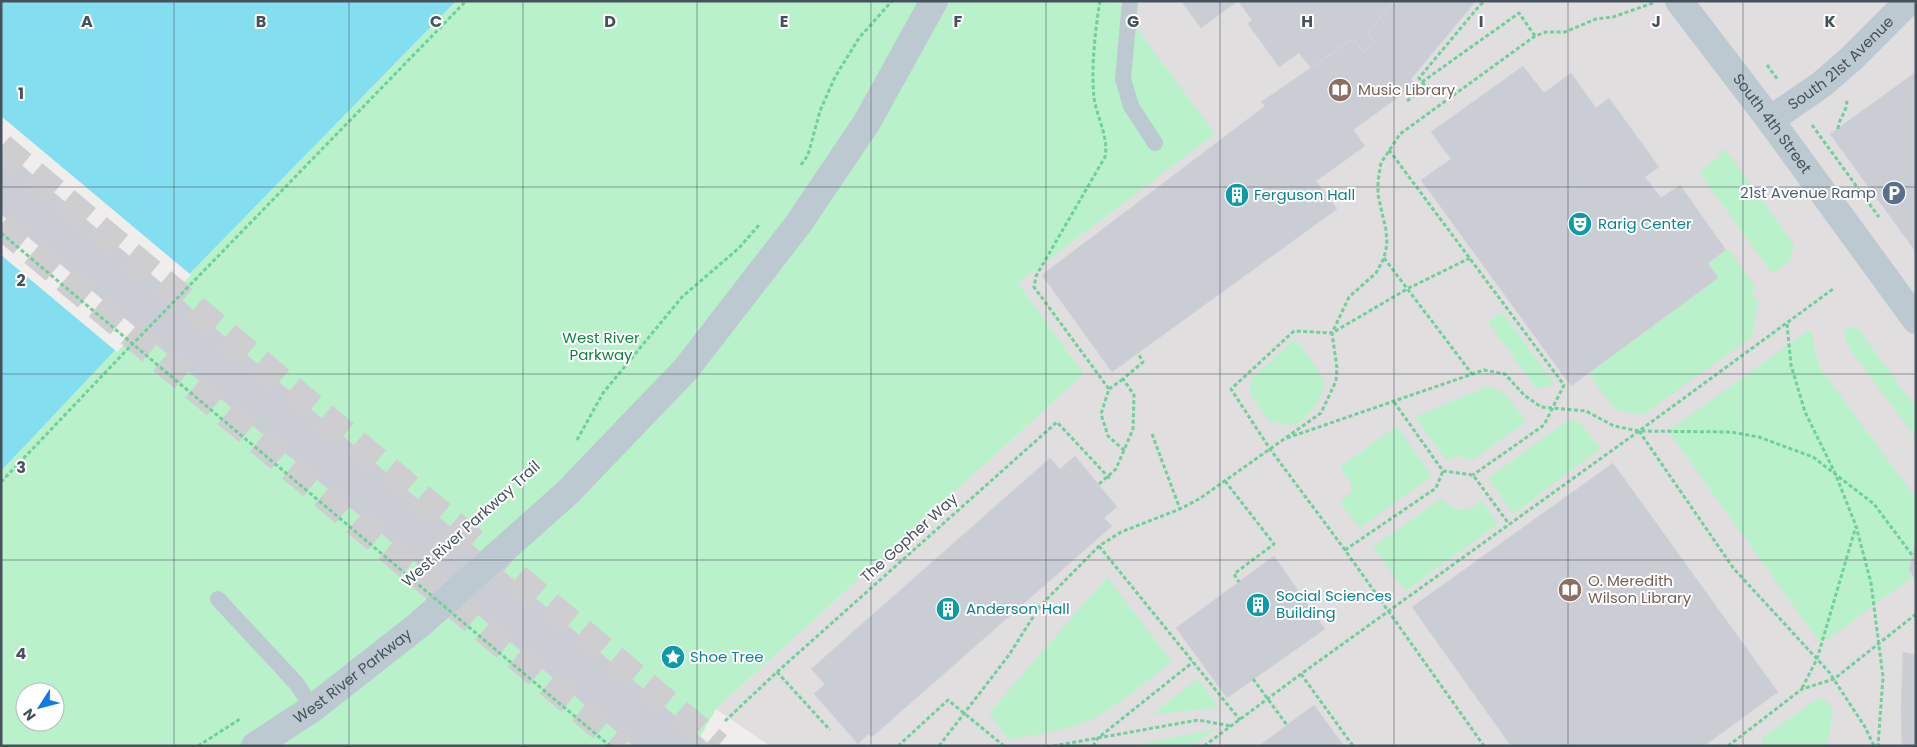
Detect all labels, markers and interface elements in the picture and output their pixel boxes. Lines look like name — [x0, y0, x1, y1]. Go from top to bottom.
text: A — [81, 10, 93, 33]
text: B — [256, 10, 266, 33]
text: C — [430, 10, 442, 33]
text: D — [604, 10, 616, 33]
text: E — [780, 10, 788, 33]
text: F — [954, 10, 963, 33]
text: G — [1127, 10, 1139, 33]
text: H — [1301, 10, 1313, 33]
text: I — [1479, 10, 1483, 33]
text: J — [1651, 10, 1661, 33]
text: K — [1824, 10, 1836, 33]
street label: South 21st Avenue — [1783, 11, 1898, 115]
street label: South 4th Street — [1728, 69, 1817, 178]
library icon: Music Library — [1327, 77, 1353, 103]
place label: Music Library — [1358, 79, 1456, 100]
text: 1 — [18, 82, 24, 105]
parking icon: 21st Avenue Ramp — [1881, 180, 1907, 206]
building icon: Ferguson Hall — [1224, 182, 1250, 208]
place label: 21st Avenue Ramp — [1740, 182, 1876, 203]
place label: Ferguson Hall — [1254, 184, 1355, 205]
theatre icon: Rarig Center — [1567, 211, 1593, 237]
place label: Rarig Center — [1598, 213, 1692, 234]
text: 2 — [16, 269, 26, 292]
park label: West River Parkway — [562, 327, 640, 365]
text: 3 — [16, 456, 26, 479]
street label: West River Parkway Trail — [397, 456, 544, 592]
street label: The Gopher Way — [856, 488, 962, 587]
place label: O. Meredith Wilson Library — [1588, 570, 1692, 608]
library icon: O. Meredith Wilson Library — [1557, 577, 1583, 603]
place label: Social Sciences Building — [1276, 585, 1392, 623]
building icon: Social Sciences Building — [1245, 592, 1271, 618]
building icon: Anderson Hall — [935, 596, 961, 622]
place label: Anderson Hall — [966, 598, 1070, 619]
street label: West River Parkway — [289, 623, 416, 728]
text: 4 — [16, 642, 27, 665]
place icon: Shoe Tree — [660, 644, 686, 670]
place label: Shoe Tree — [690, 646, 764, 667]
north arrow — [15, 682, 65, 732]
text: N — [18, 705, 41, 725]

